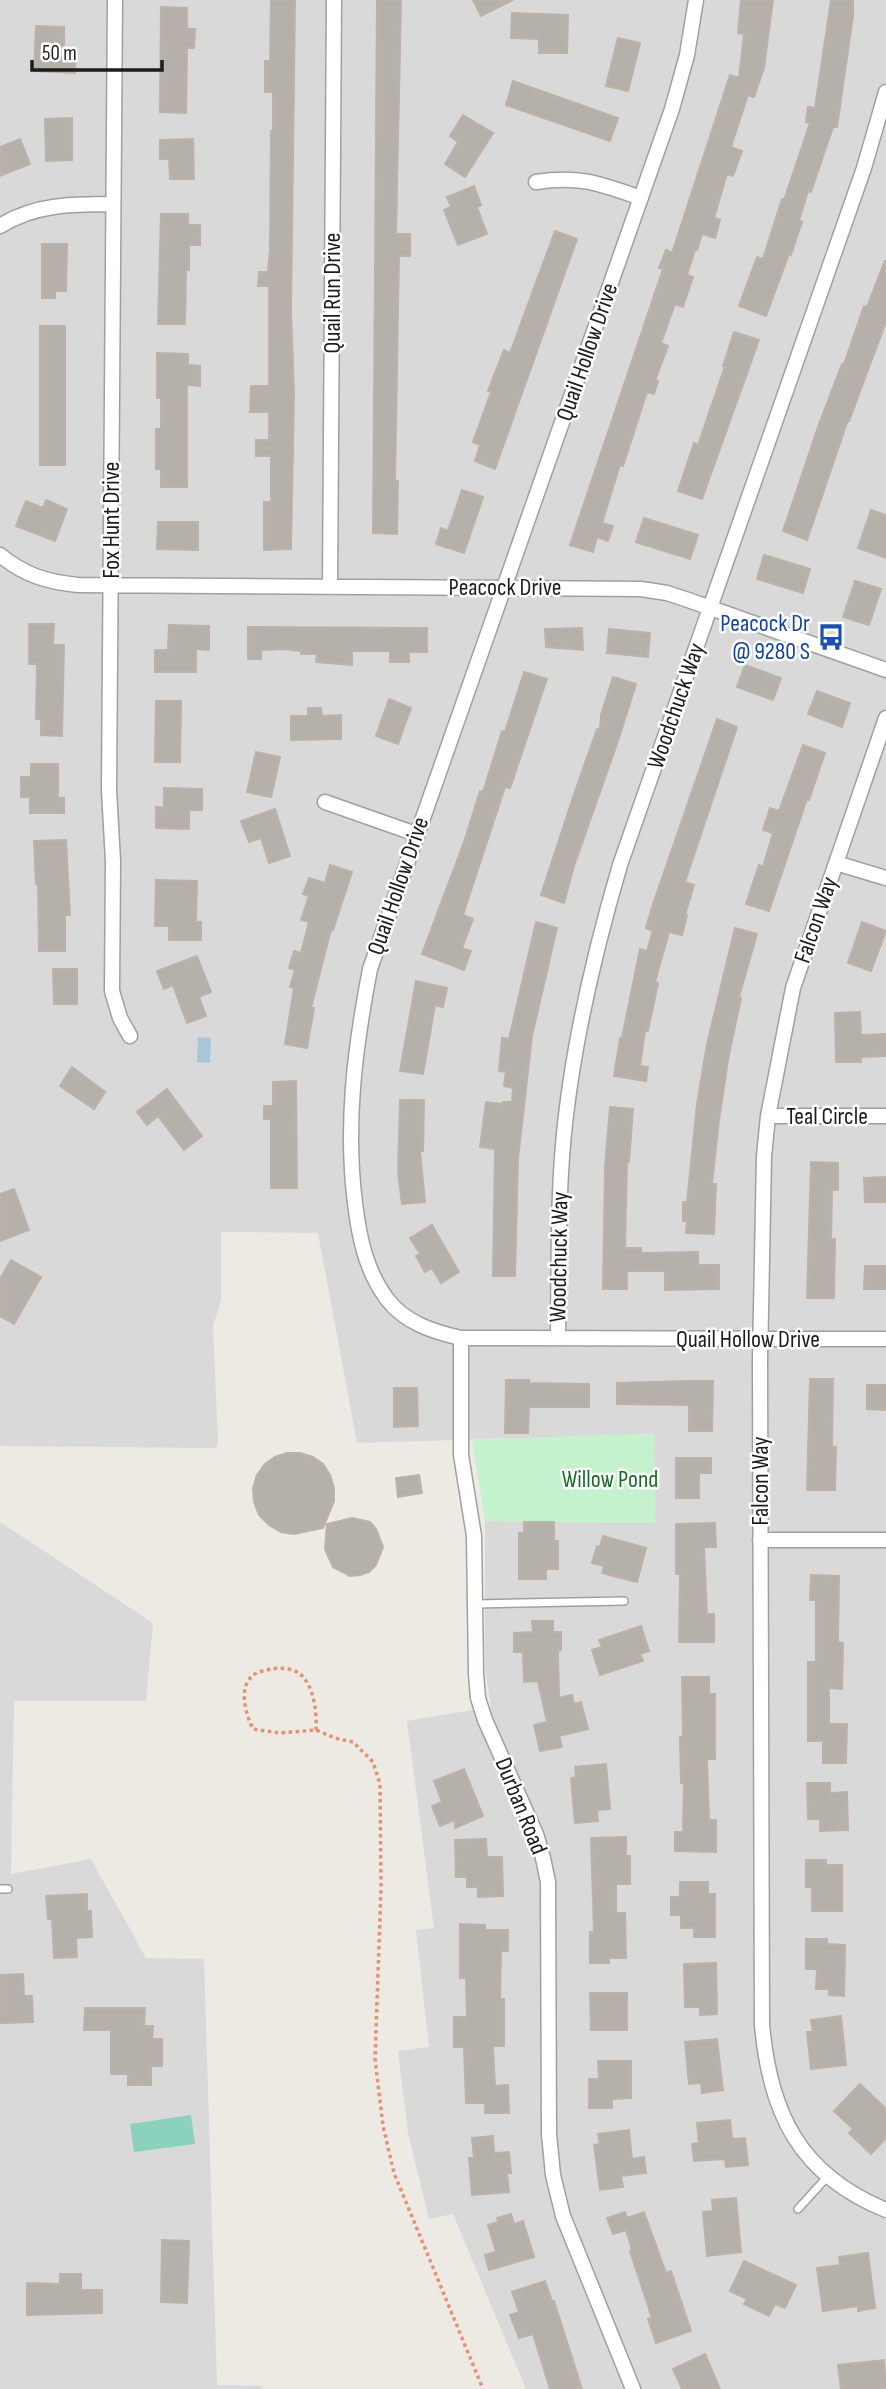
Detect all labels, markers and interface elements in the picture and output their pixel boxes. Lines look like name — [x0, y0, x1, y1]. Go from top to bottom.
scale bar — [32, 28, 161, 72]
text: 50 m — [42, 41, 77, 66]
street label: Quail Run Drive — [318, 233, 347, 353]
street label: Quail Hollow Drive — [550, 279, 624, 425]
street label: Fox Hunt Drive — [97, 461, 126, 579]
street label: Peacock Drive — [449, 573, 561, 602]
place label: Peacock Dr @ 9280 S — [720, 609, 810, 666]
bus stop icon: Peacock Dr @ 9280 S — [816, 622, 846, 652]
street label: Woodchuck Way — [641, 639, 711, 773]
street label: Quail Hollow Drive — [361, 813, 435, 959]
street label: Falcon Way — [788, 873, 844, 967]
street label: Teal Circle — [786, 1102, 868, 1131]
street label: Woodchuck Way — [543, 1191, 575, 1323]
street label: Quail Hollow Drive — [676, 1325, 820, 1354]
street label: Falcon Way — [746, 1436, 775, 1526]
park label: Willow Pond — [562, 1465, 658, 1494]
street label: Durban Road — [488, 1753, 554, 1859]

